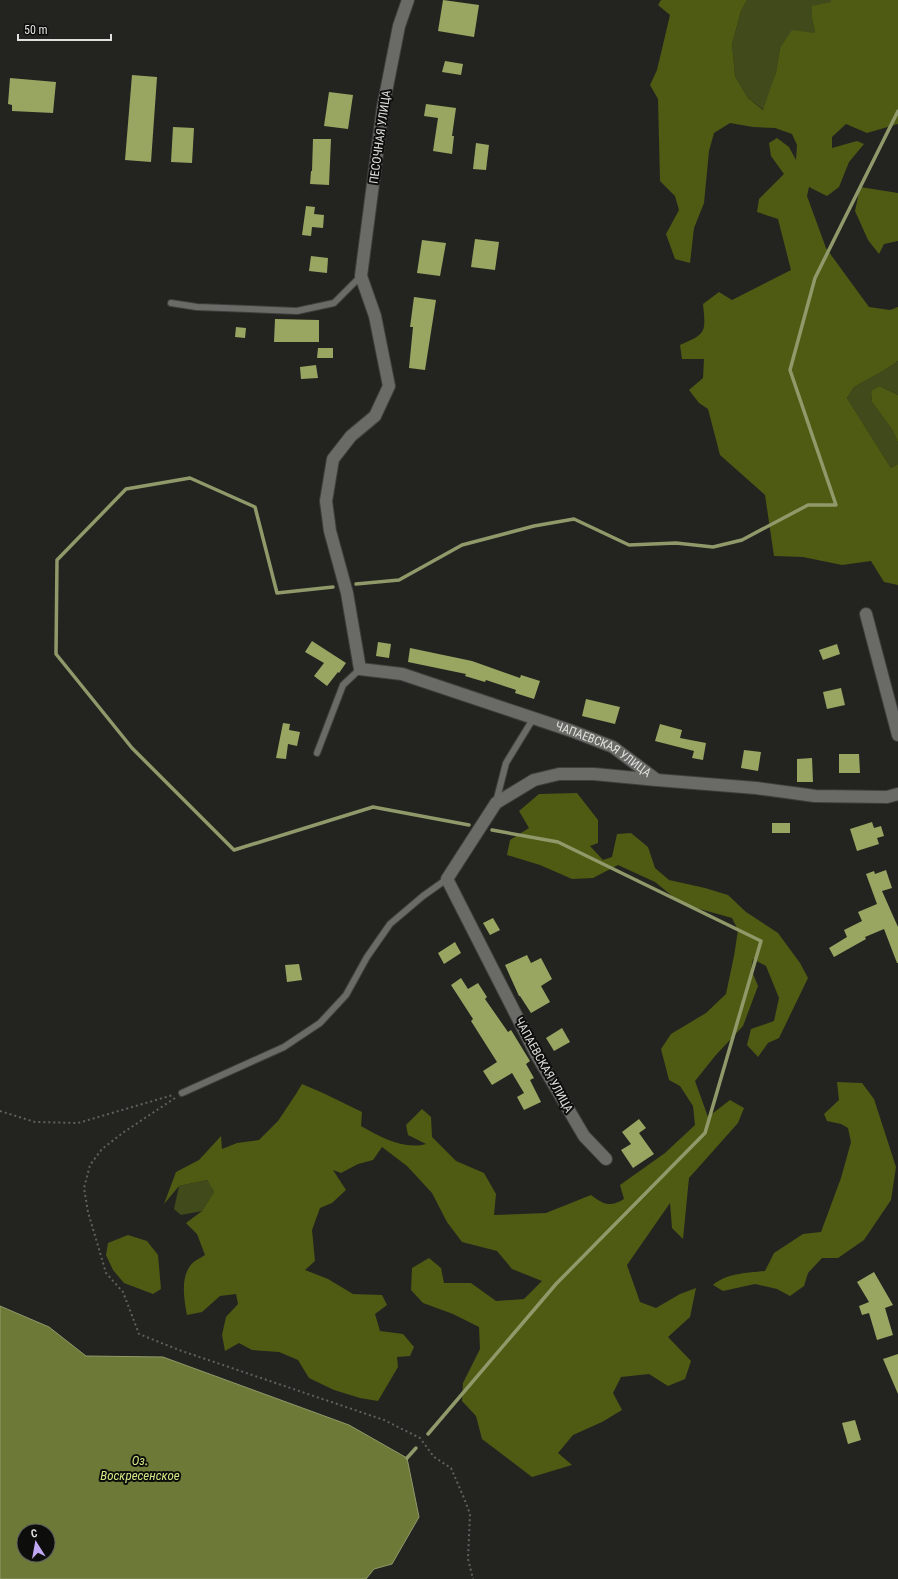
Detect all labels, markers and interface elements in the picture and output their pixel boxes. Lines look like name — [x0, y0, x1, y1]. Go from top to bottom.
scale bar — [18, 16, 111, 42]
text: 50 m — [24, 23, 48, 37]
street label: ПЕСОЧНАЯ УЛИЦА — [366, 89, 394, 185]
street label: ЧАПАЕВСКАЯ УЛИЦА — [554, 719, 654, 780]
street label: ЧАПАЕВСКАЯ УЛИЦА — [512, 1015, 576, 1115]
water label: Оз. Воскресенское — [100, 1453, 180, 1483]
north arrow — [16, 1523, 56, 1563]
text: С — [30, 1527, 39, 1541]

